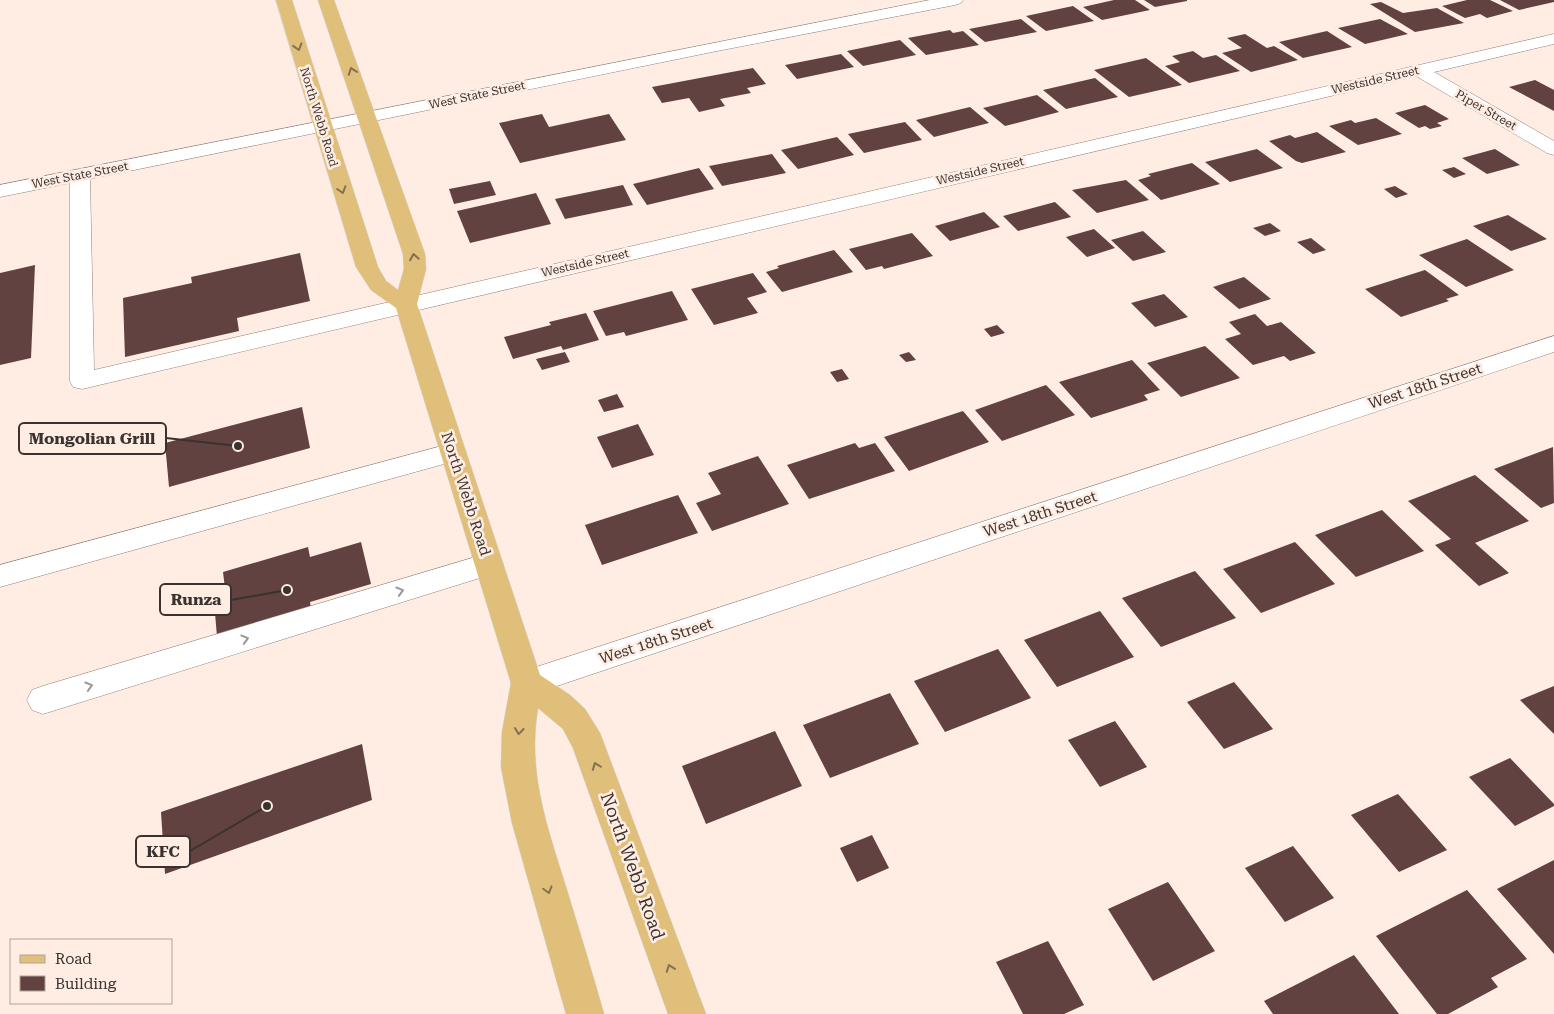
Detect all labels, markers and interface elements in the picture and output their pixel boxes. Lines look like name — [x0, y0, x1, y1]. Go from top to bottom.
one-way arrow — [292, 42, 302, 50]
street label: Westside Street — [1330, 63, 1421, 97]
street label: North Webb Road — [297, 66, 341, 169]
one-way arrow — [348, 68, 358, 76]
street label: West State Street — [428, 78, 527, 112]
street label: Piper Street — [1453, 87, 1520, 133]
street label: Westside Street — [935, 154, 1026, 188]
street label: West State Street — [31, 159, 130, 191]
one-way arrow — [336, 185, 346, 193]
street label: Westside Street — [540, 246, 631, 280]
one-way arrow — [409, 252, 419, 261]
street label: West 18th Street — [1366, 359, 1484, 413]
callout: Mongolian Grill — [19, 423, 166, 454]
text: Mongolian Grill — [29, 429, 156, 448]
street label: North Webb Road — [437, 430, 495, 559]
street label: West 18th Street — [981, 487, 1099, 541]
callout: Runza — [160, 584, 231, 615]
one-way arrow — [396, 587, 404, 597]
text: Runza — [171, 590, 222, 609]
street label: West 18th Street — [597, 614, 715, 668]
one-way arrow — [240, 634, 248, 644]
one-way arrow — [85, 682, 93, 692]
one-way arrow — [514, 728, 525, 736]
one-way arrow — [592, 762, 603, 771]
street label: North Webb Road — [597, 790, 670, 943]
callout: KFC — [136, 836, 190, 867]
text: KFC — [146, 842, 180, 861]
one-way arrow — [543, 885, 553, 894]
legend — [10, 939, 172, 1004]
text: Road — [55, 950, 92, 968]
one-way arrow — [666, 964, 676, 973]
text: Building — [55, 975, 117, 993]

